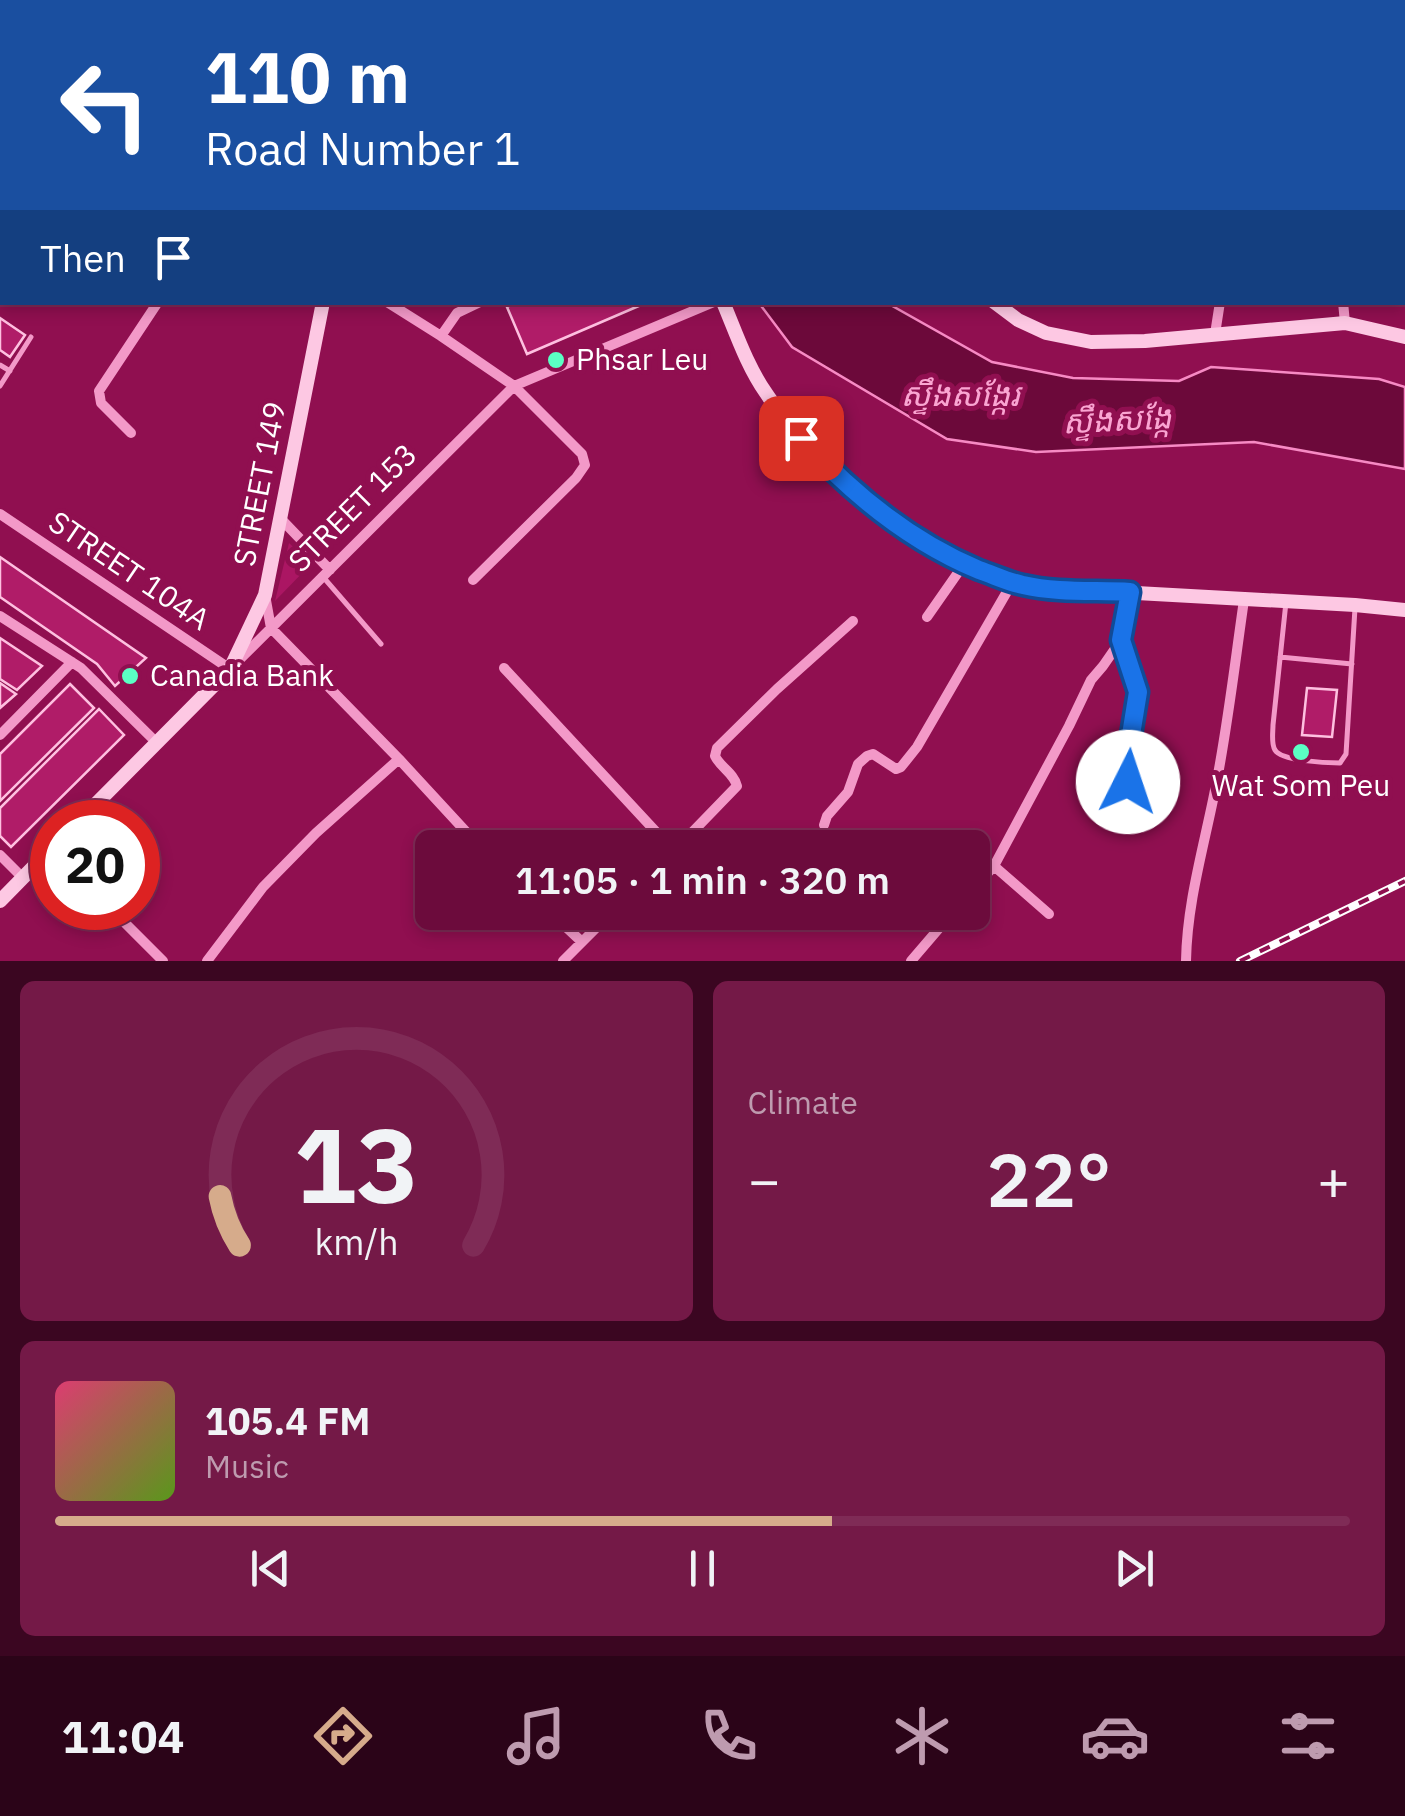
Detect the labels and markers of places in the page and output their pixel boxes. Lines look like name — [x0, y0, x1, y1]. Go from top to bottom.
place label: Phsar Leu — [576, 339, 708, 378]
marker: Phsar Leu — [545, 349, 567, 371]
pin — [759, 396, 844, 481]
place label: Canadia Bank — [150, 655, 334, 694]
marker: Canadia Bank — [119, 665, 141, 687]
marker: Wat Som Peu — [1290, 741, 1312, 763]
place label: Wat Som Peu — [1212, 765, 1390, 804]

